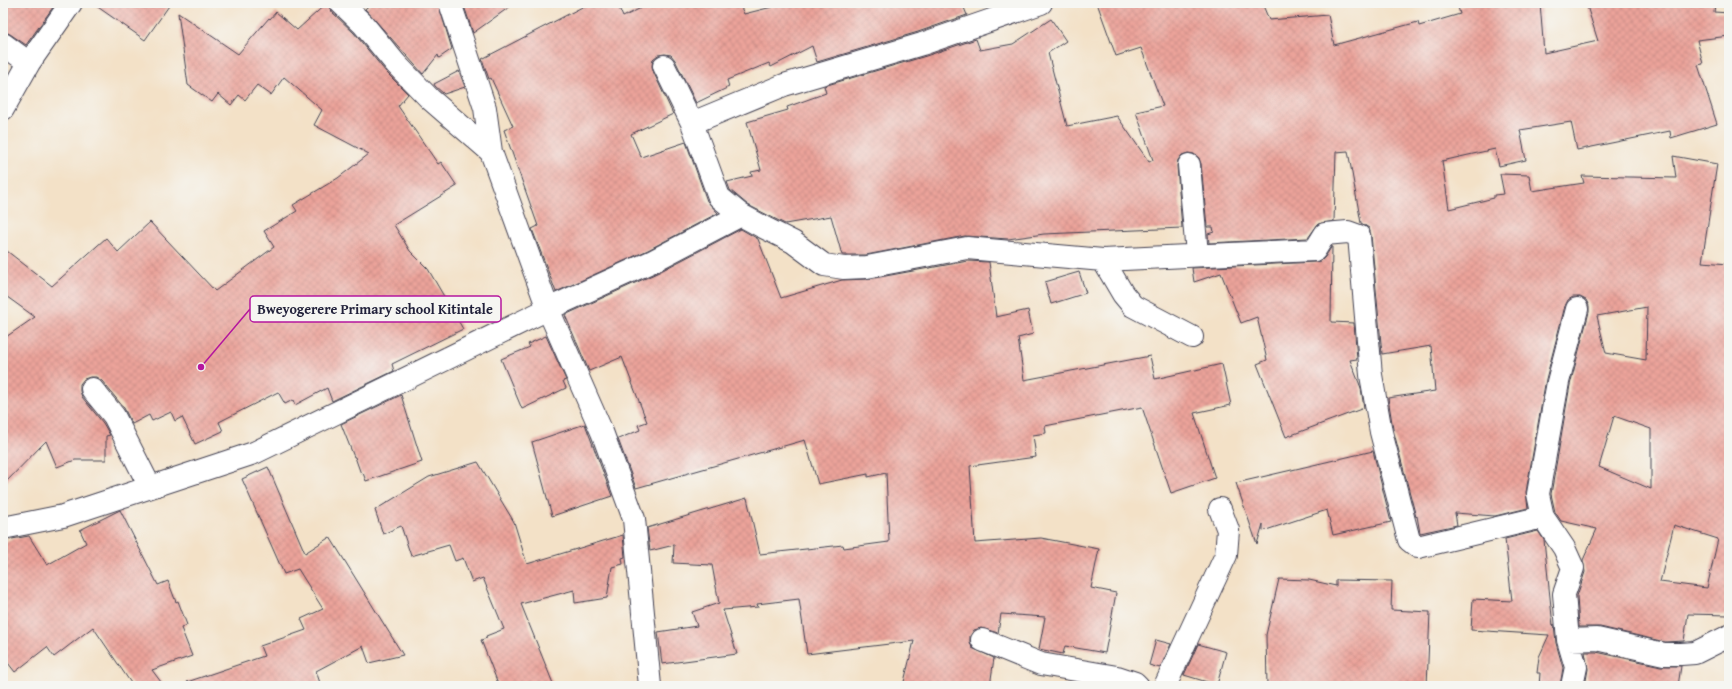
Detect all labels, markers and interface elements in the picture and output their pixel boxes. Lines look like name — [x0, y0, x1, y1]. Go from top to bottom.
callout: Bweyogerere Primary school Kitintale — [250, 296, 501, 322]
text: Bweyogerere Primary school Kitintale — [257, 299, 493, 319]

